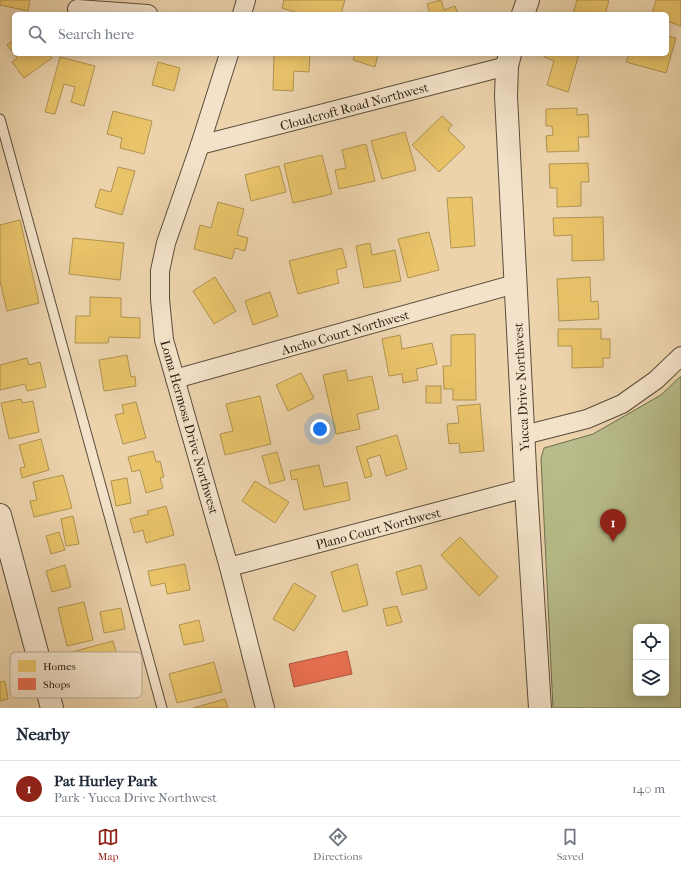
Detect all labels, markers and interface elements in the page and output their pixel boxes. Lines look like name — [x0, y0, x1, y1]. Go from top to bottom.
search box — [12, 12, 669, 56]
icon: search — [26, 23, 48, 45]
text: Search here — [58, 25, 134, 43]
street label: Cloudcroft Road Northwest — [278, 79, 430, 134]
street label: Ancho Court Northwest — [278, 307, 411, 358]
street label: Yucca Drive Northwest — [511, 322, 532, 453]
street label: Loma Hermosa Drive Northwest — [157, 338, 222, 516]
your location — [310, 419, 330, 439]
street label: Plano Court Northwest — [314, 505, 443, 552]
pin: 1 — [600, 509, 626, 542]
map controls — [633, 624, 669, 696]
button: locate — [633, 624, 669, 660]
legend — [10, 652, 142, 698]
text: Homes — [43, 660, 76, 673]
button: layers — [633, 660, 669, 696]
text: Shops — [43, 678, 70, 691]
text: Nearby — [16, 724, 70, 744]
text: Pat Hurley Park — [54, 772, 157, 790]
text: 1 — [27, 781, 31, 796]
text: 140 m — [632, 781, 665, 796]
text: Park · Yucca Drive Northwest — [54, 790, 217, 805]
tab: Map — [97, 826, 119, 863]
tab: Directions — [313, 826, 363, 863]
tab: Saved — [557, 826, 584, 863]

